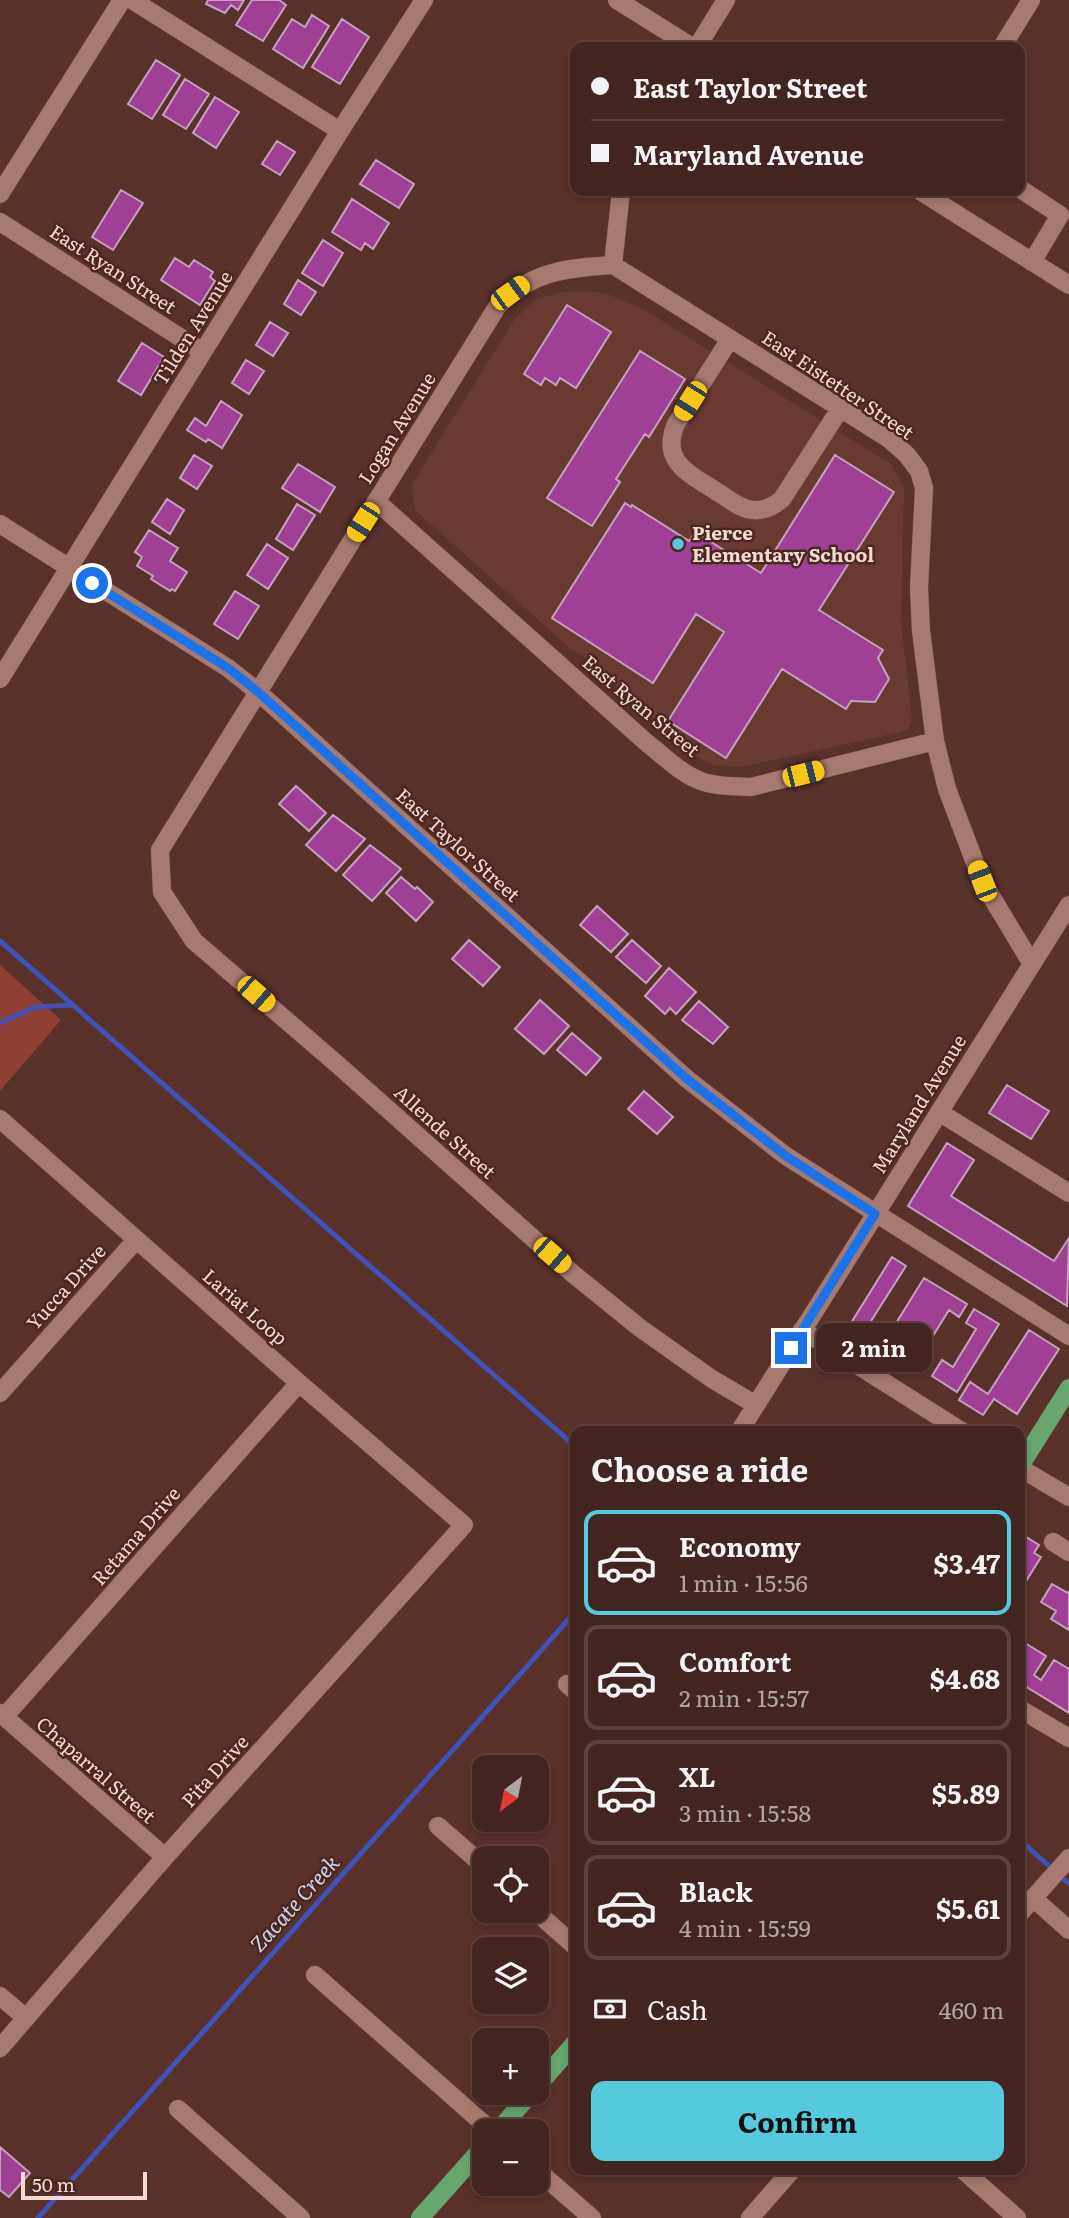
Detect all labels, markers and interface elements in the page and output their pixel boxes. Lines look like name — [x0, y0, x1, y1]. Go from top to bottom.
text: East Taylor Street — [633, 67, 867, 106]
text: Maryland Avenue — [633, 134, 864, 173]
street label: East Ryan Street — [45, 217, 183, 320]
street label: Tilden Avenue — [146, 265, 239, 390]
car — [487, 272, 534, 314]
street label: East Eistetter Street — [757, 323, 920, 446]
street label: Logan Avenue — [351, 366, 442, 489]
car — [670, 378, 711, 424]
car — [343, 499, 384, 545]
place label: Pierce Elementary School — [692, 518, 874, 568]
marker: Pierce Elementary School — [670, 536, 686, 552]
route start — [76, 567, 108, 599]
street label: East Ryan Street — [577, 648, 707, 763]
car — [781, 759, 826, 789]
street label: East Taylor Street — [390, 781, 527, 908]
car — [965, 858, 1000, 904]
car — [234, 972, 279, 1016]
street label: Maryland Avenue — [864, 1028, 972, 1178]
street label: Allende Street — [389, 1078, 503, 1185]
car — [530, 1233, 575, 1277]
street label: Yucca Drive — [19, 1237, 112, 1335]
street label: Lariat Loop — [197, 1261, 294, 1351]
callout: 2 min — [816, 1324, 931, 1372]
text: 2 min — [842, 1330, 906, 1364]
route end — [775, 1332, 807, 1364]
text: Choose a ride — [591, 1444, 808, 1492]
street label: Retama Drive — [84, 1480, 186, 1591]
text: Economy — [679, 1526, 801, 1565]
icon: car — [595, 1531, 658, 1594]
text: $3.47 — [933, 1543, 1000, 1582]
text: 1 min · 15:56 — [679, 1565, 808, 1599]
text: Comfort — [679, 1641, 791, 1680]
icon: car — [595, 1646, 658, 1709]
text: $4.68 — [930, 1658, 1000, 1697]
text: 2 min · 15:57 — [679, 1680, 809, 1714]
street label: Chaparral Street — [31, 1709, 163, 1829]
street label: Pita Drive — [174, 1728, 254, 1813]
north arrow — [472, 1755, 550, 1832]
map controls — [472, 1755, 549, 2196]
text: XL — [679, 1756, 716, 1795]
icon: car — [595, 1761, 658, 1824]
text: $5.89 — [932, 1773, 1000, 1812]
text: 3 min · 15:58 — [679, 1795, 811, 1829]
button: locate — [472, 1846, 549, 1923]
water label: Zacate Creek — [241, 1847, 345, 1958]
text: Black — [679, 1871, 753, 1910]
icon: car — [595, 1876, 658, 1939]
text: $5.61 — [936, 1888, 1000, 1927]
text: 4 min · 15:59 — [679, 1910, 811, 1944]
button: layers — [472, 1937, 549, 2014]
text: Cash — [647, 1989, 708, 2028]
icon: cash — [591, 1990, 629, 2028]
text: 460 m — [939, 1992, 1004, 2026]
button: + — [472, 2028, 549, 2105]
button: Confirm — [591, 2081, 1004, 2161]
button: − — [472, 2119, 549, 2196]
scale bar — [21, 2169, 147, 2201]
text: 50 m — [32, 2170, 75, 2198]

